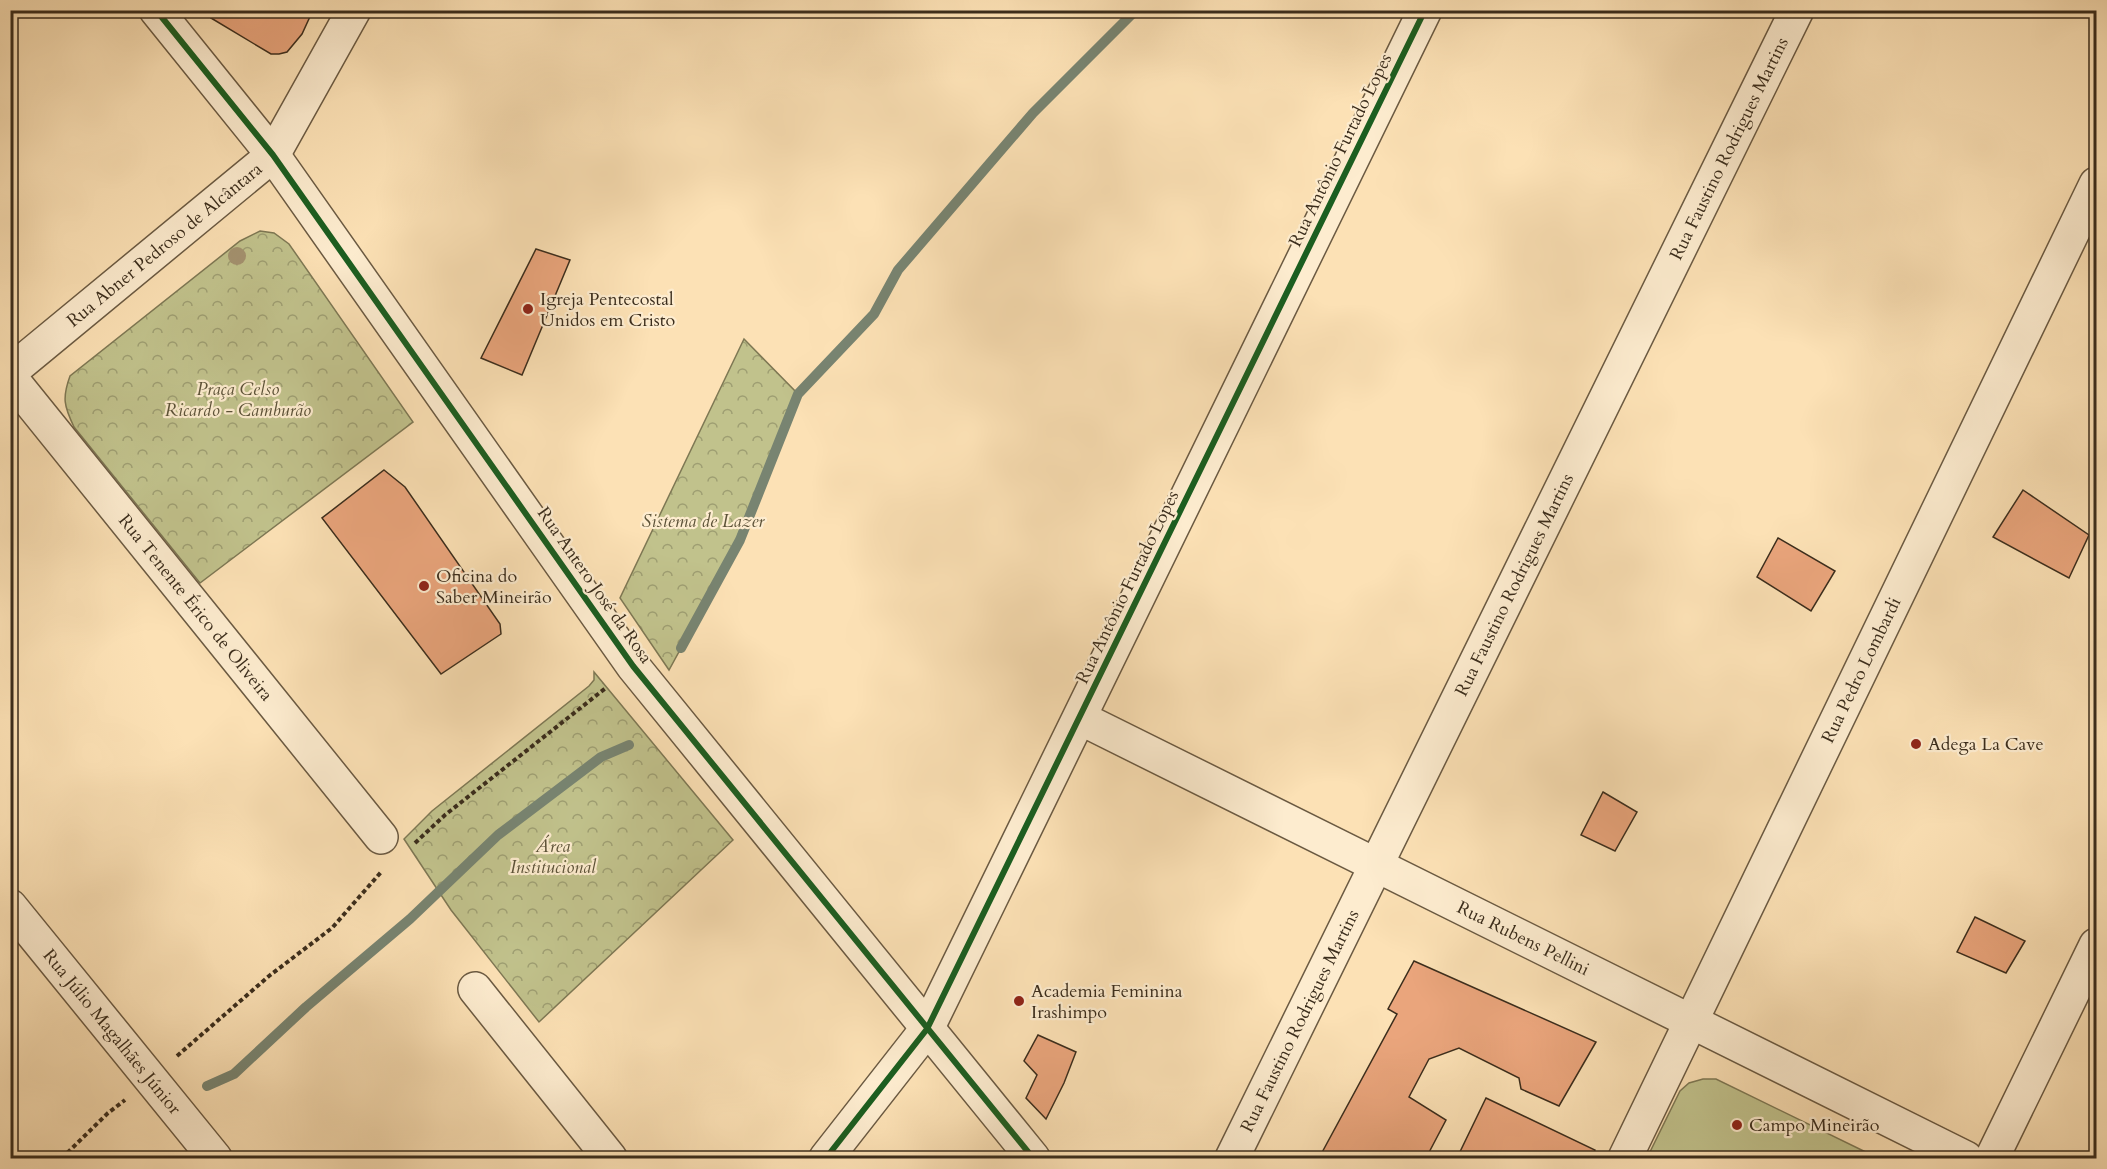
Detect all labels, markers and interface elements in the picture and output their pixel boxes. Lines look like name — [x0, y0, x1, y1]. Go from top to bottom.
street label: Rua Faustino Rodrigues Martins — [1664, 33, 1795, 264]
street label: Rua Antônio Furtado Lopes — [1283, 49, 1398, 251]
street label: Rua Abner Pedroso de Alcântara — [61, 157, 268, 333]
place label: Igreja Pentecostal Unidos em Cristo — [540, 287, 675, 333]
marker: Igreja Pentecostal Unidos em Cristo — [521, 302, 535, 316]
park label: Praça Celso Ricardo - Camburão — [165, 377, 311, 423]
street label: Rua Faustino Rodrigues Martins — [1449, 469, 1580, 700]
street label: Rua Antônio Furtado Lopes — [1070, 486, 1185, 688]
street label: Rua Antero José da Rosa — [531, 502, 658, 669]
street label: Rua Tenente Érico de Oliveira — [112, 509, 279, 707]
park label: Sistema de Lazer — [642, 509, 765, 534]
place label: Oficina do Saber Mineirão — [436, 564, 552, 610]
marker: Oficina do Saber Mineirão — [417, 579, 431, 593]
street label: Rua Pedro Lombardi — [1816, 593, 1907, 747]
place label: Adega La Cave — [1928, 732, 2044, 757]
marker: Adega La Cave — [1909, 737, 1923, 751]
park label: Área Institucional — [510, 834, 597, 880]
street label: Rua Rubens Pellini — [1453, 895, 1593, 982]
street label: Rua Faustino Rodrigues Martins — [1235, 905, 1365, 1137]
street label: Rua Júlio Magalhães Júnior — [37, 944, 187, 1120]
place label: Academia Feminina Irashimpo — [1031, 979, 1183, 1025]
marker: Academia Feminina Irashimpo — [1012, 994, 1026, 1008]
place label: Campo Mineirão — [1749, 1113, 1880, 1138]
marker: Campo Mineirão — [1730, 1118, 1744, 1132]

